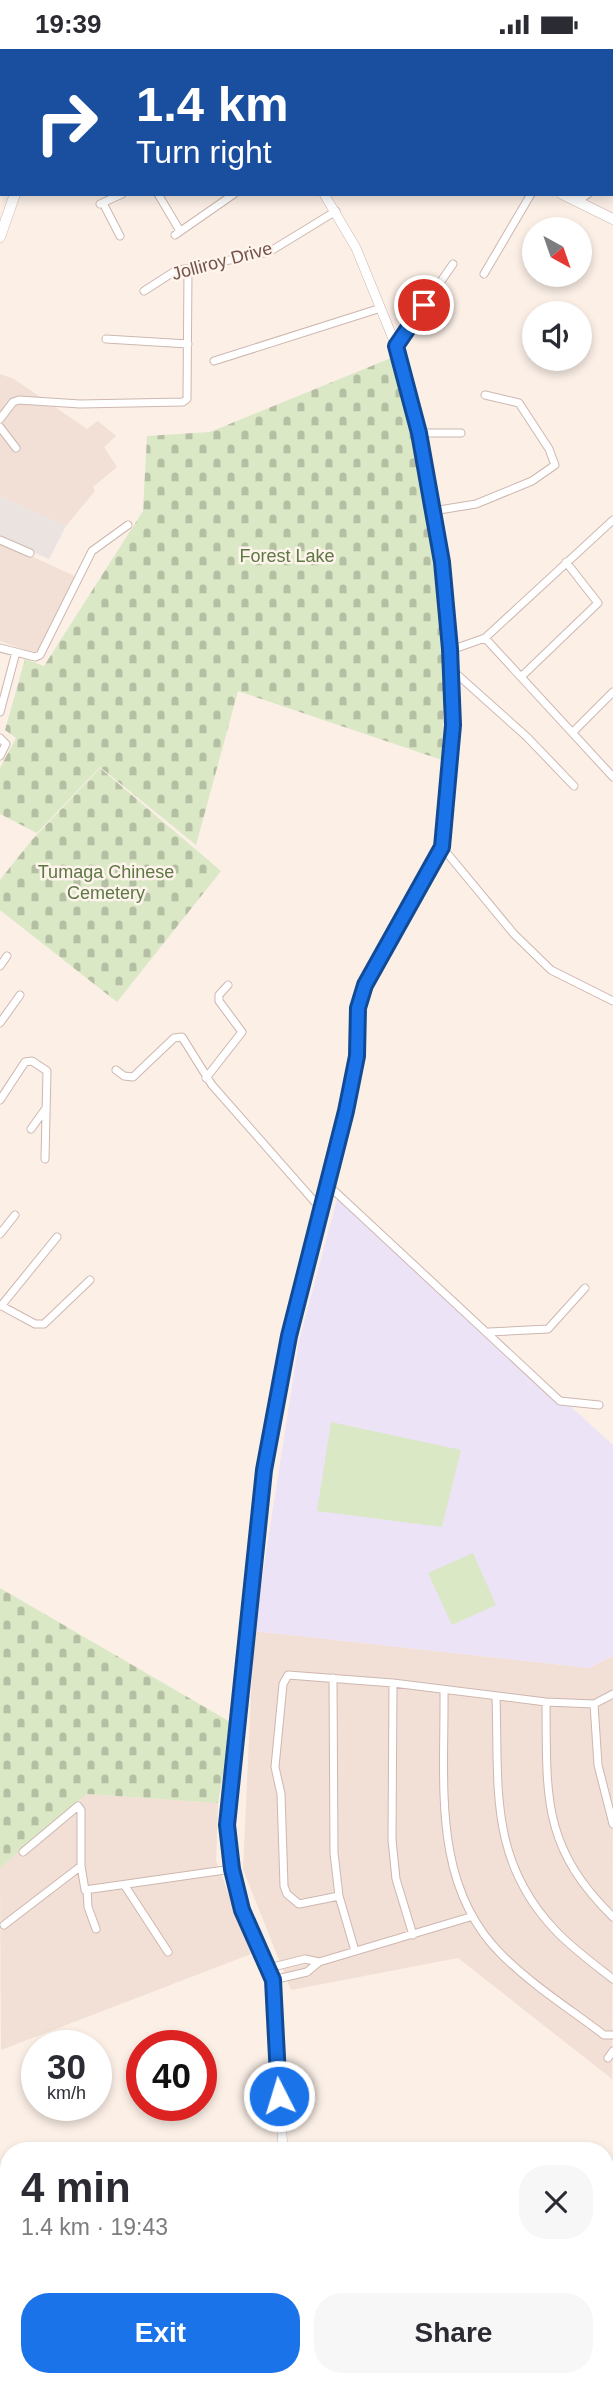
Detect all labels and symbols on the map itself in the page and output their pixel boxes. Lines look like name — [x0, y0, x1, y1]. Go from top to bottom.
north arrow — [522, 217, 592, 287]
street label: Jolliroy Drive — [170, 238, 274, 284]
pin — [394, 275, 454, 335]
park label: Forest Lake — [239, 546, 335, 566]
park label: Tumaga Chinese Cemetery — [38, 862, 174, 903]
speed limit sign: 40 — [126, 2030, 217, 2121]
position arrow — [242, 2059, 316, 2133]

